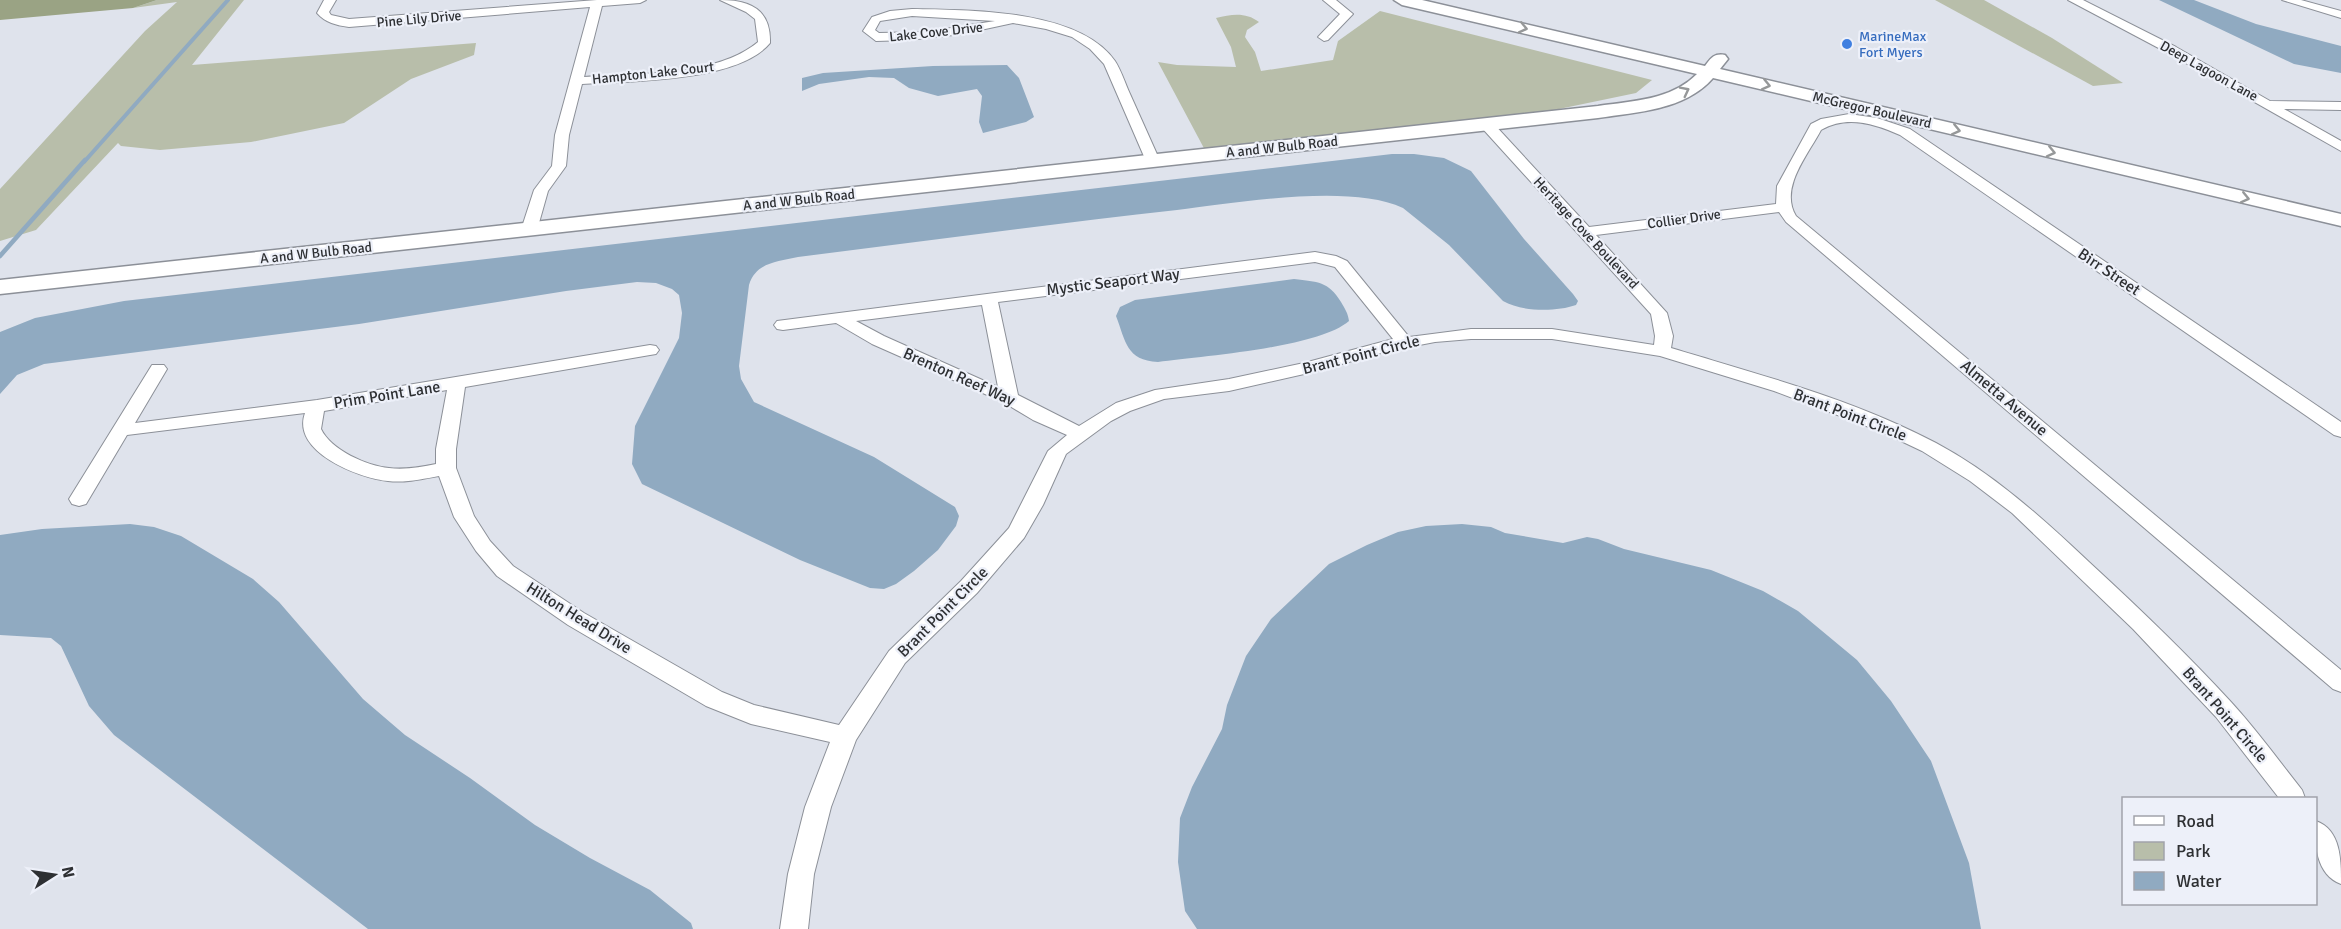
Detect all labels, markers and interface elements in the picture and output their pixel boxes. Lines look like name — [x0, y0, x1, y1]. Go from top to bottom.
street label: Pine Lily Drive — [376, 7, 462, 31]
street label: Lake Cove Drive — [888, 19, 984, 45]
one-way arrow — [1518, 21, 1528, 34]
place label: MarineMax Fort Myers — [1859, 28, 1927, 61]
marker: MarineMax Fort Myers — [1840, 37, 1854, 51]
street label: Deep Lagoon Lane — [2157, 37, 2261, 105]
street label: Hampton Lake Court — [591, 58, 715, 88]
one-way arrow — [1760, 78, 1770, 91]
one-way arrow — [1678, 87, 1689, 98]
street label: McGregor Boulevard — [1811, 88, 1933, 132]
one-way arrow — [1950, 122, 1960, 135]
street label: A and W Bulb Road — [1225, 133, 1339, 161]
one-way arrow — [2046, 144, 2056, 157]
street label: Heritage Cove Boulevard — [1530, 173, 1642, 293]
street label: A and W Bulb Road — [742, 186, 856, 214]
one-way arrow — [2240, 190, 2250, 203]
street label: Collier Drive — [1646, 205, 1722, 233]
street label: A and W Bulb Road — [259, 239, 373, 267]
street label: Birr Street — [2074, 244, 2144, 300]
street label: Mystic Seaport Way — [1045, 264, 1181, 300]
street label: Brant Point Circle — [1300, 331, 1422, 379]
street label: Brenton Reef Way — [900, 343, 1019, 411]
street label: Almetta Avenue — [1956, 356, 2052, 440]
street label: Prim Point Lane — [332, 377, 442, 413]
street label: Brant Point Circle — [1790, 384, 1910, 446]
street label: Brant Point Circle — [894, 563, 992, 661]
street label: Hilton Head Drive — [523, 578, 635, 658]
street label: Brant Point Circle — [2178, 663, 2272, 767]
legend — [2122, 797, 2317, 905]
text: Road — [2176, 810, 2215, 832]
text: Park — [2176, 840, 2211, 862]
north arrow — [24, 845, 84, 905]
text: N — [57, 865, 79, 880]
text: Water — [2176, 870, 2222, 892]

